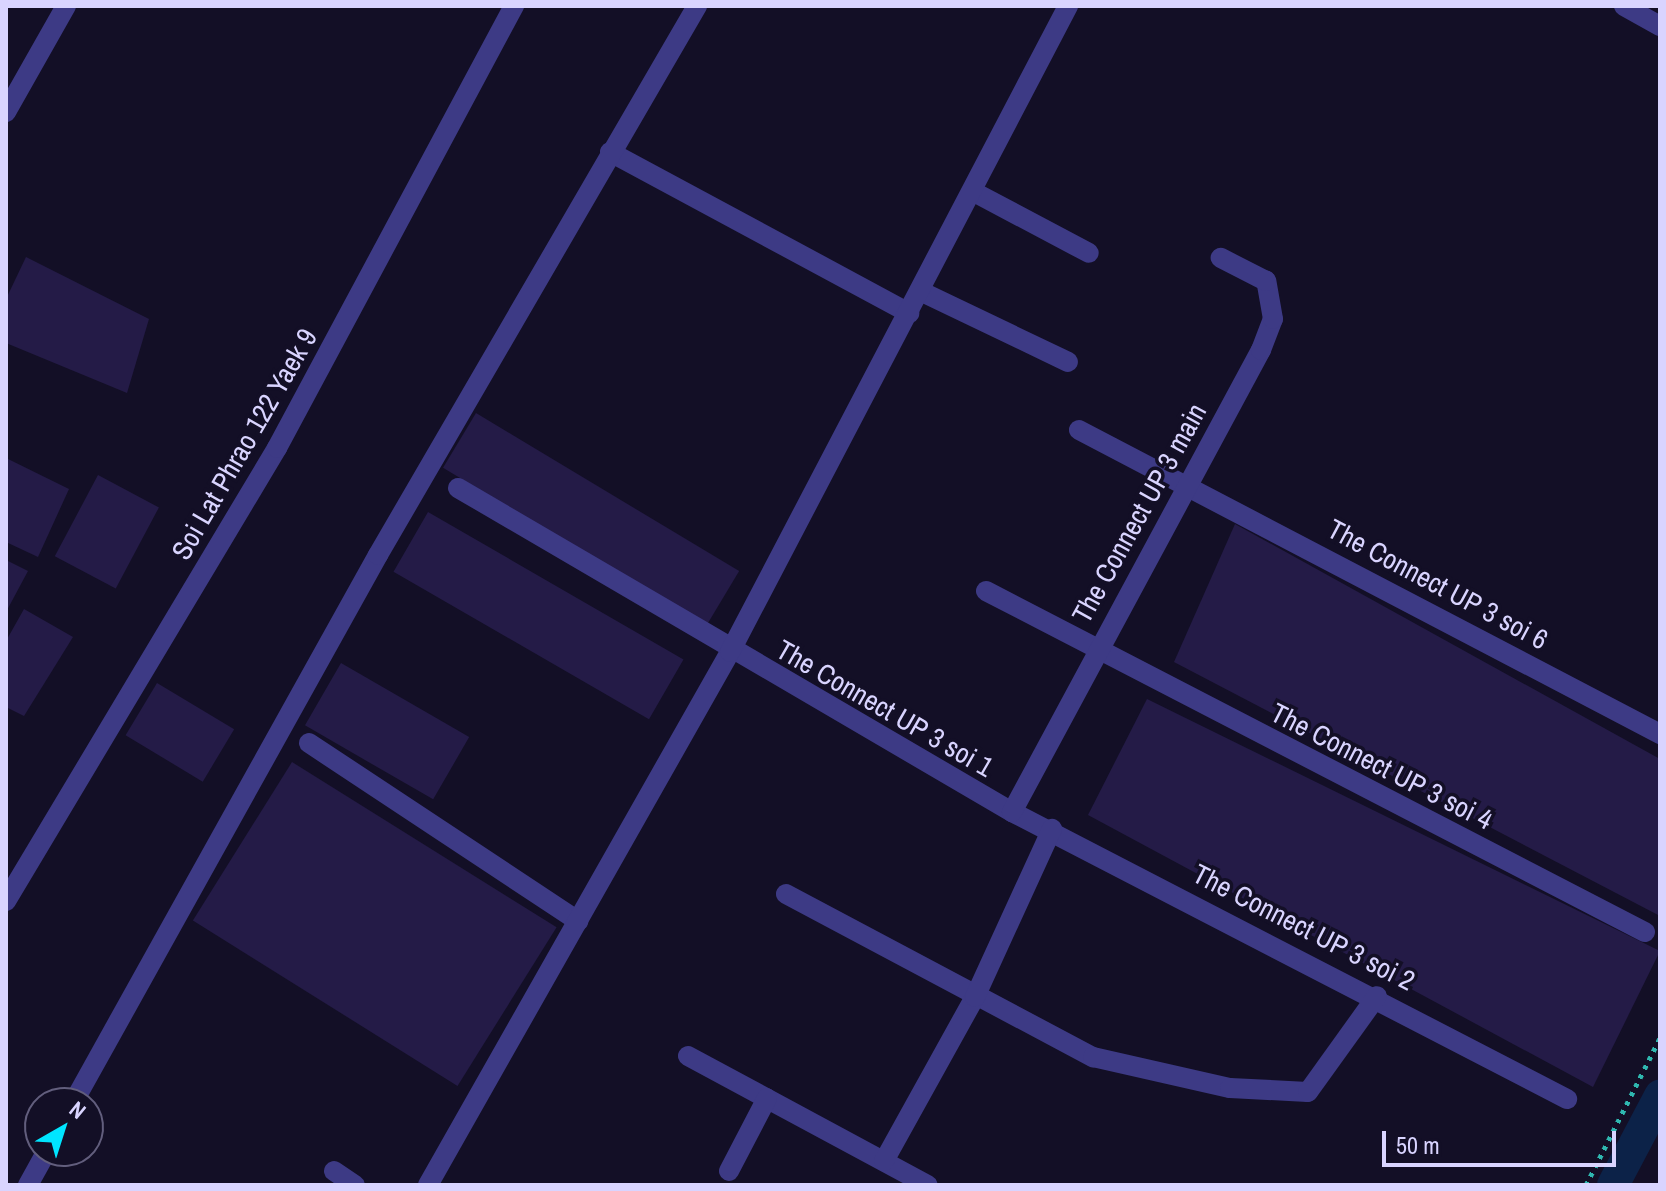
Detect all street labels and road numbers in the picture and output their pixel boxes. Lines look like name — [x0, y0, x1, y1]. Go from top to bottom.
street label: Soi Lat Phrao 122 Yaek 9 — [164, 322, 324, 566]
street label: The Connect UP 3 main — [1065, 397, 1213, 629]
street label: The Connect UP 3 soi 6 — [1322, 512, 1554, 656]
street label: The Connect UP 3 soi 1 — [770, 632, 1000, 784]
street label: The Connect UP 3 soi 4 — [1265, 695, 1499, 837]
street label: The Connect UP 3 soi 2 — [1187, 856, 1421, 998]

